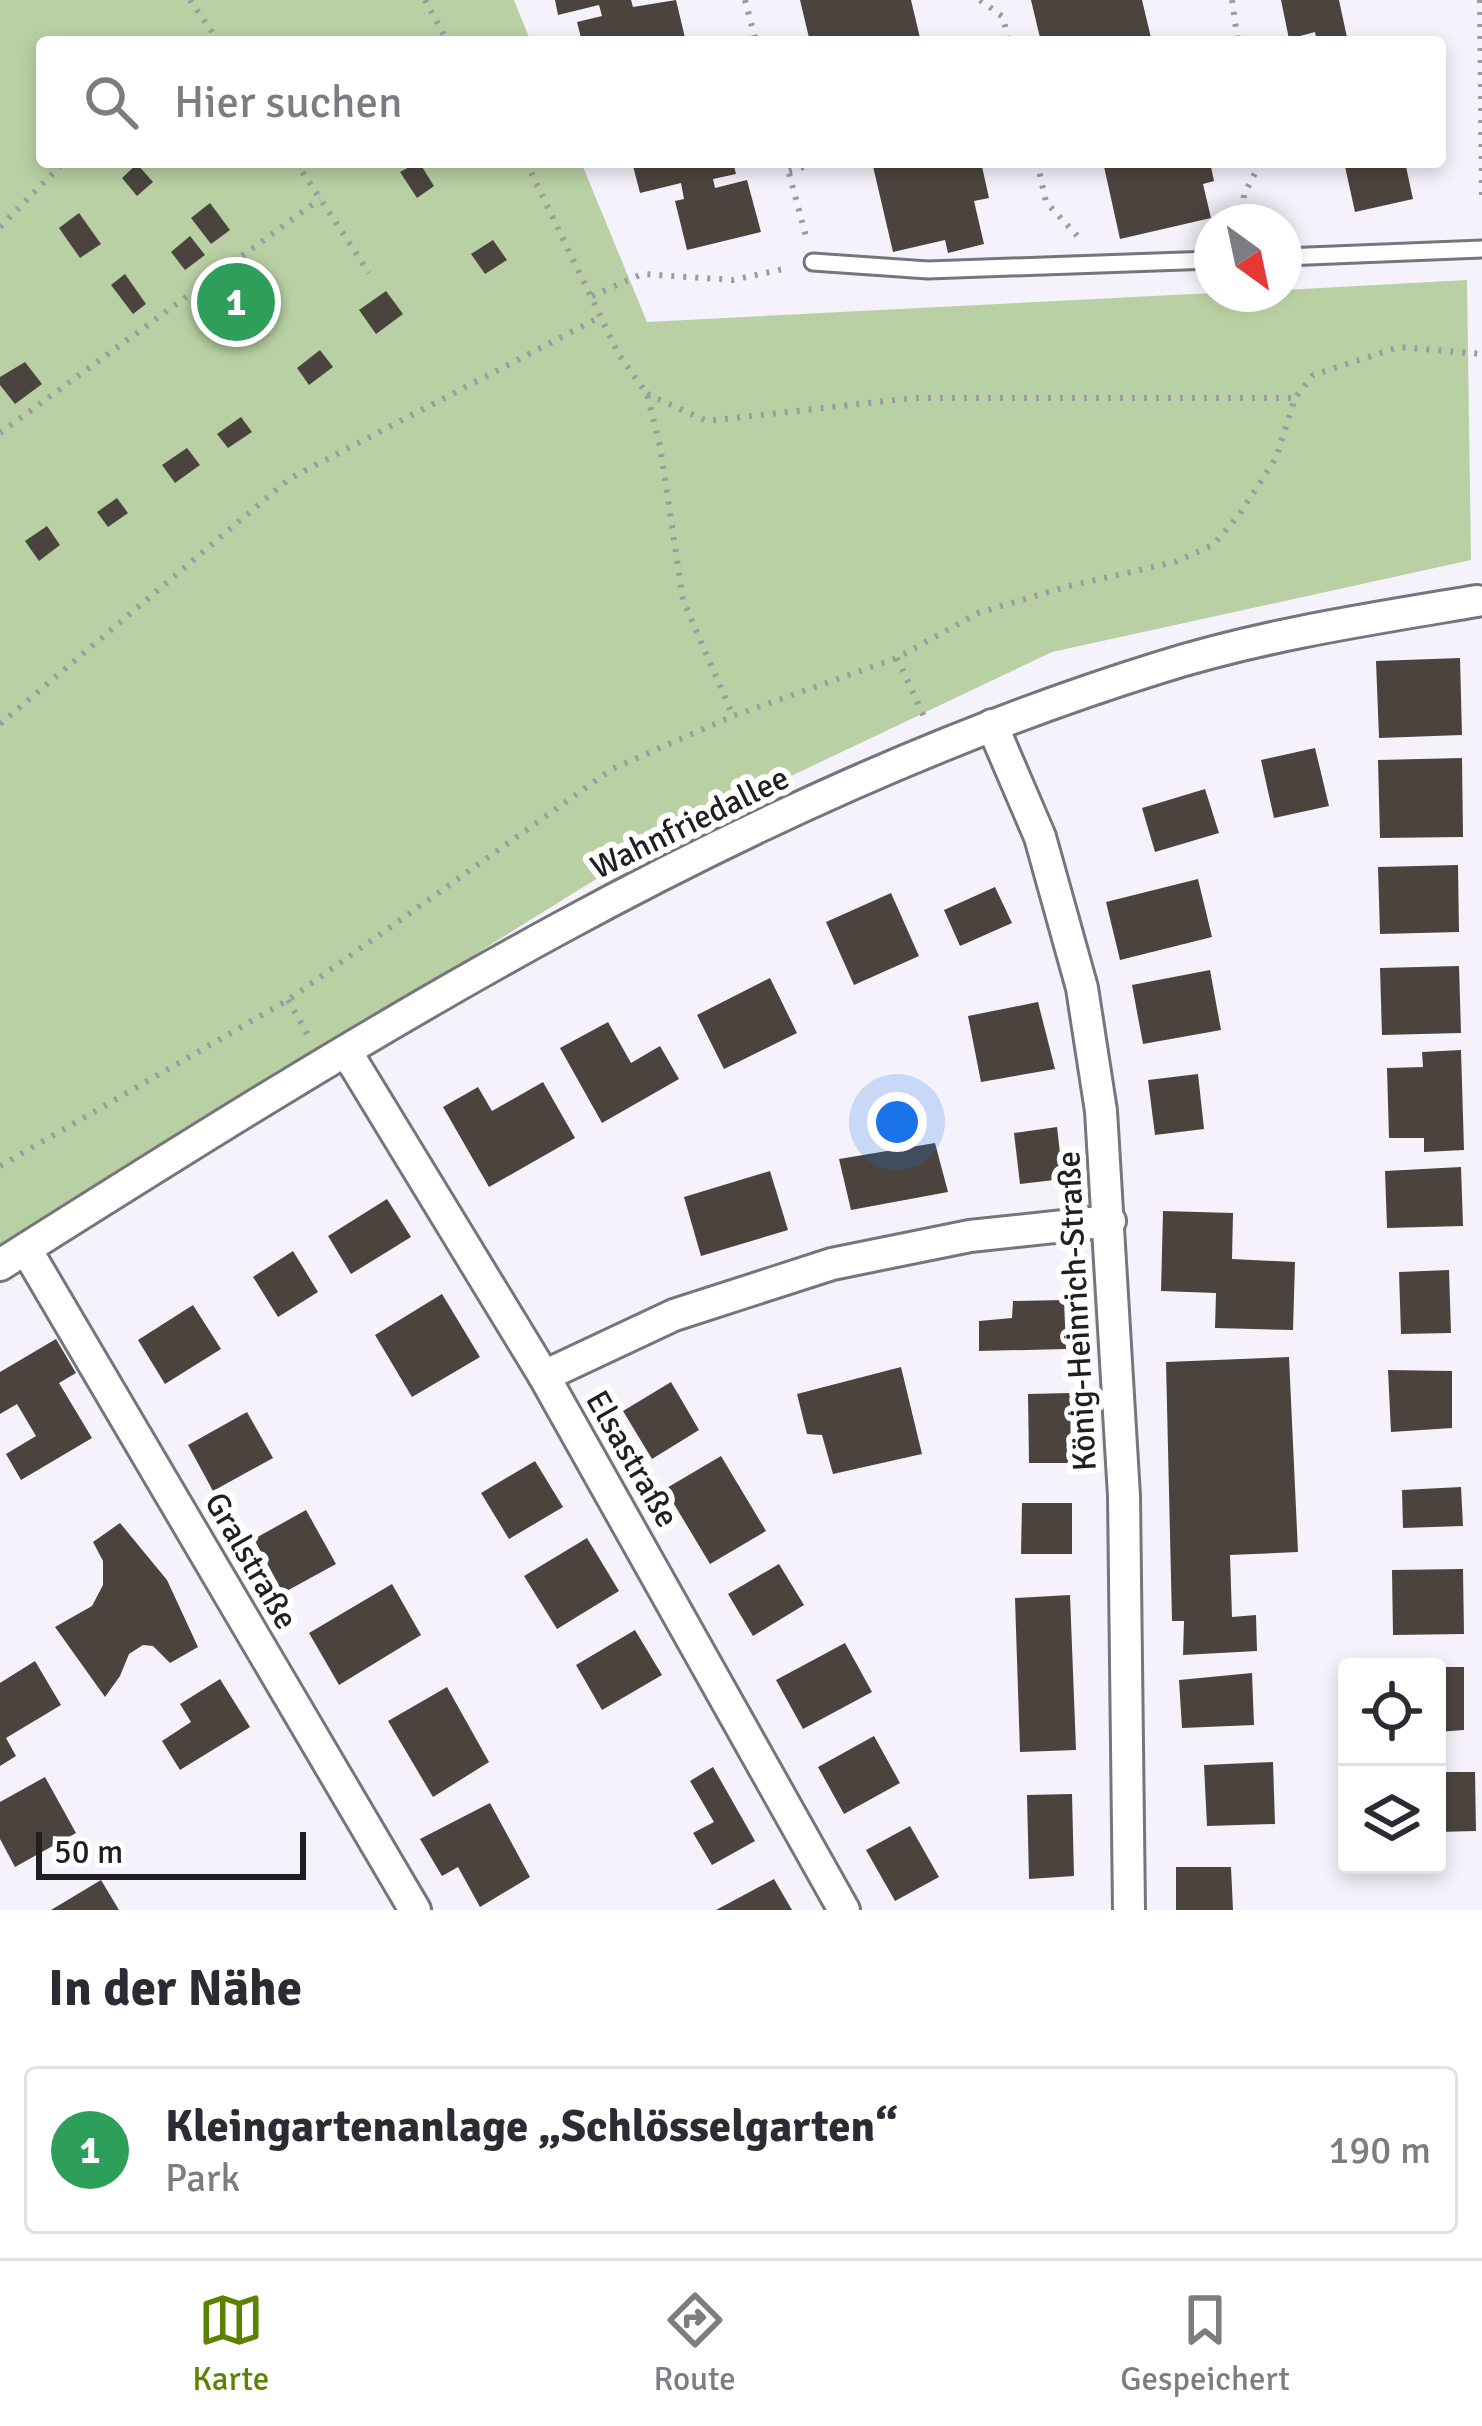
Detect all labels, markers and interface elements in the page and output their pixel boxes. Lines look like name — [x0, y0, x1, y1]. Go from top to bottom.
search box — [36, 36, 1446, 168]
icon: search — [78, 69, 144, 135]
text: Hier suchen — [174, 75, 403, 130]
north arrow — [1194, 204, 1302, 312]
pin: 1 — [197, 257, 275, 347]
street label: Wahnfriedallee — [584, 757, 796, 889]
your location — [867, 1092, 927, 1152]
street label: König-Heinrich-Straße — [1048, 1150, 1106, 1472]
street label: Elsastraße — [576, 1383, 688, 1535]
street label: Gralstraße — [195, 1485, 307, 1637]
map controls — [1338, 1658, 1446, 1874]
button: locate — [1338, 1658, 1446, 1766]
button: layers — [1338, 1766, 1446, 1874]
scale bar — [36, 1826, 306, 1879]
text: 50 m — [54, 1832, 123, 1873]
text: In der Nähe — [48, 1957, 302, 2020]
text: Kleingartenanlage „Schlösselgarten“ — [165, 2099, 898, 2154]
text: 1 — [79, 2126, 101, 2174]
text: 190 m — [1328, 2126, 1431, 2174]
text: Park — [165, 2154, 240, 2202]
tab: Karte — [192, 2287, 269, 2400]
tab: Route — [654, 2287, 736, 2400]
tab: Gespeichert — [1120, 2287, 1290, 2400]

